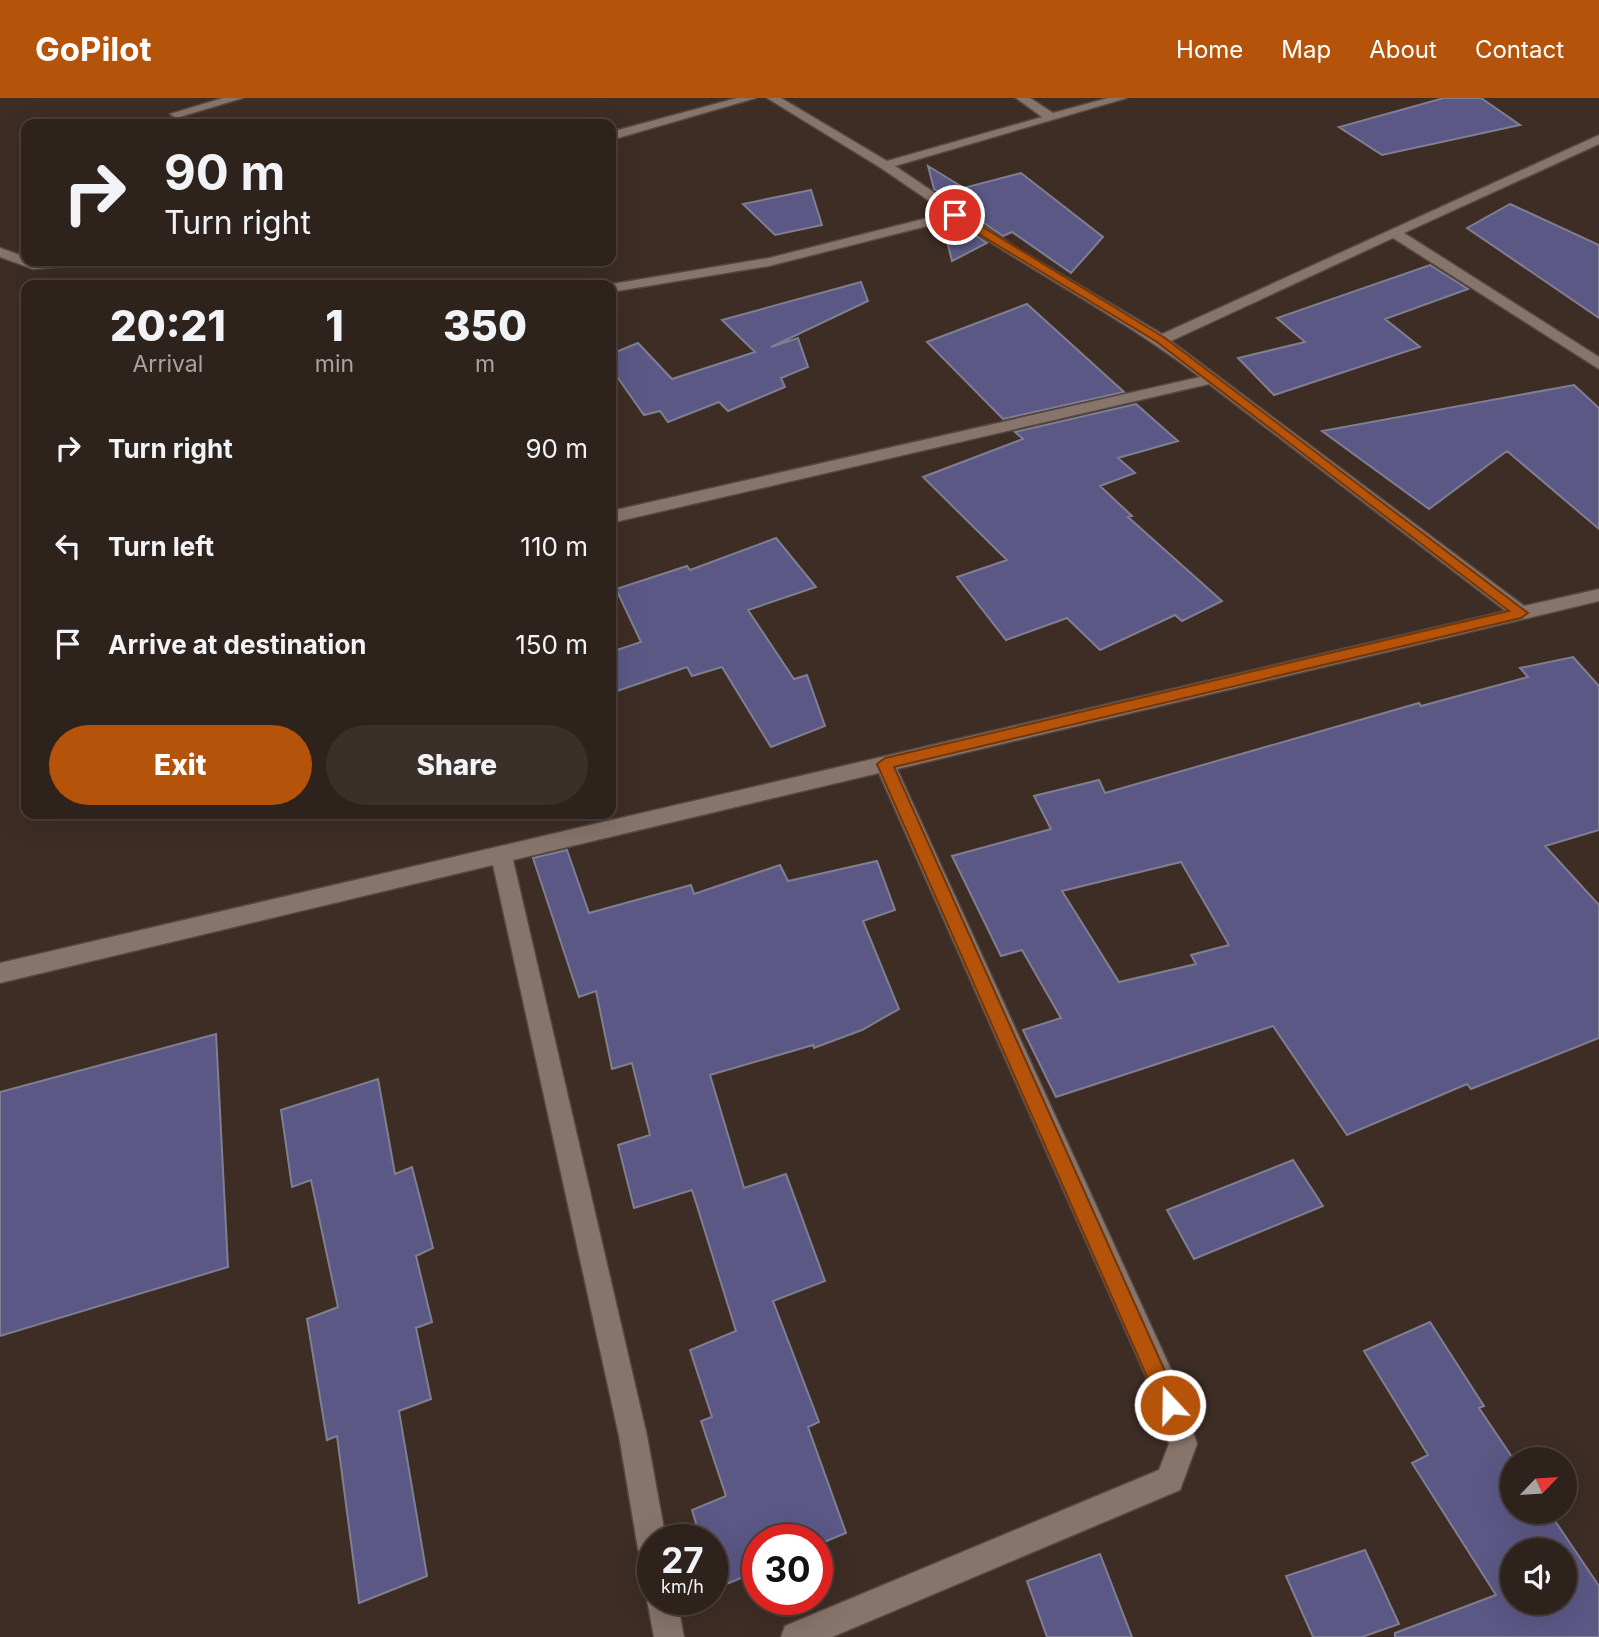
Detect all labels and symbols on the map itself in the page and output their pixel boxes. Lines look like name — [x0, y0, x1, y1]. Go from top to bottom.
pin — [925, 185, 985, 245]
position arrow — [1133, 1368, 1207, 1442]
north arrow — [1500, 1447, 1577, 1524]
speed limit sign: 30 — [742, 1524, 833, 1615]

